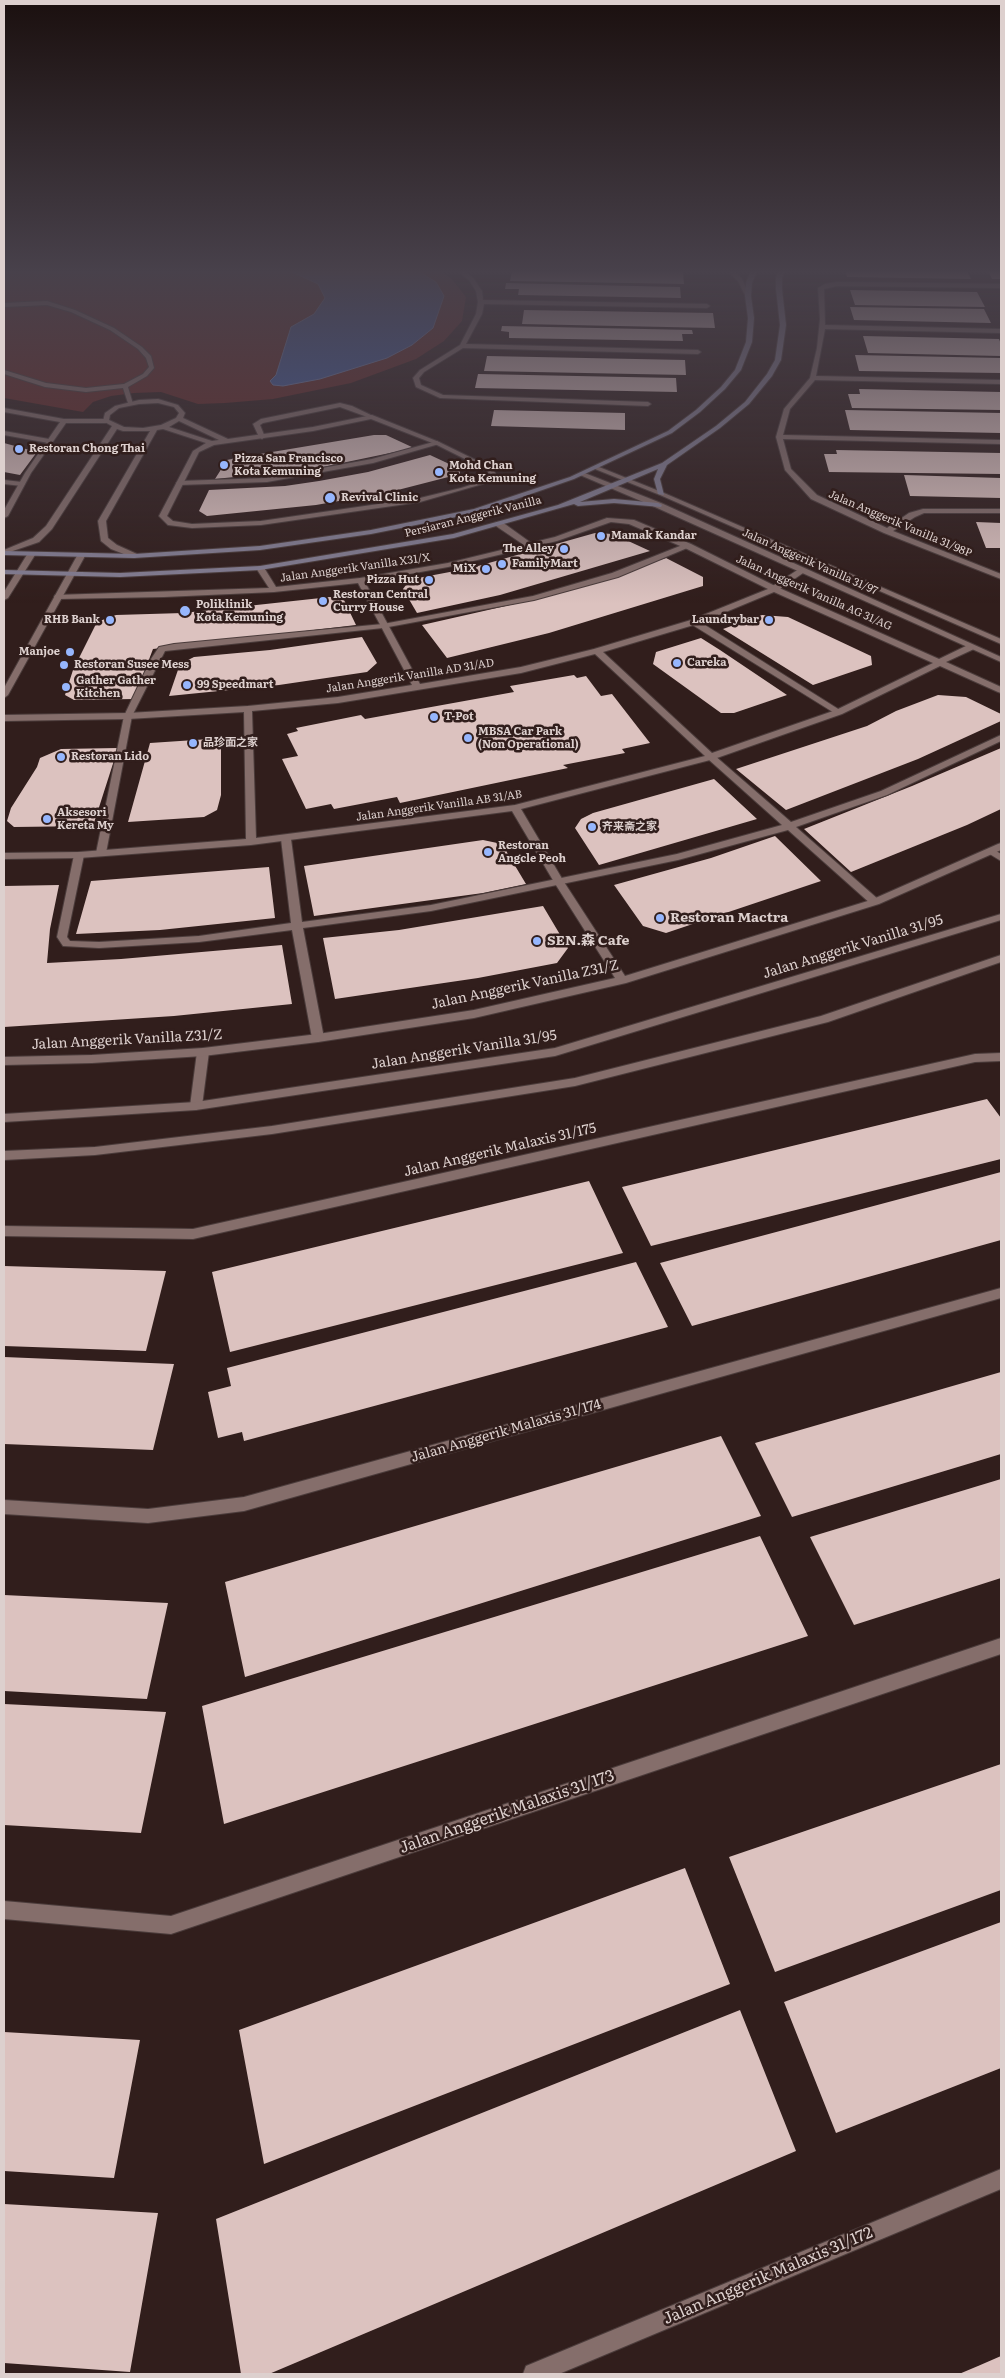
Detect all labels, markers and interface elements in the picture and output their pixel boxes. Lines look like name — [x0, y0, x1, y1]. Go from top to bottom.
place label: Restoran Chong Thai — [29, 442, 145, 456]
marker: Restoran Chong Thai — [13, 443, 25, 455]
place label: Pizza San Francisco Kota Kemuning — [234, 452, 343, 478]
marker: Pizza San Francisco Kota Kemuning — [218, 459, 230, 471]
place label: Mohd Chan Kota Kemuning — [449, 459, 536, 485]
marker: Mohd Chan Kota Kemuning — [433, 466, 445, 478]
street label: Jalan Anggerik Vanilla 31/98P — [826, 488, 974, 560]
marker: Revival Clinic — [323, 491, 337, 505]
place label: Revival Clinic — [341, 491, 418, 505]
street label: Persiaran Anggerik Vanilla — [403, 494, 543, 540]
street label: Jalan Anggerik Vanilla 31/97 — [740, 526, 880, 598]
place label: Mamak Kandar — [611, 529, 697, 543]
marker: Mamak Kandar — [595, 530, 607, 542]
place label: The Alley — [503, 542, 554, 556]
marker: The Alley — [558, 543, 570, 555]
street label: Jalan Anggerik Vanilla X31/X — [279, 551, 431, 585]
street label: Jalan Anggerik Vanilla AG 31/AG — [734, 553, 894, 633]
place label: FamilyMart — [512, 557, 578, 571]
marker: FamilyMart — [496, 558, 508, 570]
place label: MiX — [453, 562, 476, 576]
marker: MiX — [480, 563, 492, 575]
place label: Pizza Hut — [366, 573, 419, 587]
marker: Pizza Hut — [423, 574, 435, 586]
place label: Restoran Central Curry House — [333, 588, 428, 614]
marker: Restoran Central Curry House — [317, 595, 329, 607]
place label: Poliklinik Kota Kemuning — [196, 598, 283, 624]
marker: Poliklinik Kota Kemuning — [178, 604, 192, 618]
place label: RHB Bank — [44, 613, 100, 627]
place label: Laundrybar — [692, 613, 759, 627]
marker: RHB Bank — [104, 614, 116, 626]
marker: Laundrybar — [763, 614, 775, 626]
place label: Manjoe — [19, 645, 60, 659]
marker: Manjoe — [64, 646, 76, 658]
street label: Jalan Anggerik Vanilla AD 31/AD — [325, 656, 495, 696]
place label: Careka — [687, 656, 727, 670]
marker: Careka — [671, 657, 683, 669]
place label: Restoran Susee Mess — [74, 658, 189, 672]
marker: Restoran Susee Mess — [58, 659, 70, 671]
place label: Gather Gather Kitchen — [76, 674, 156, 700]
place label: 99 Speedmart — [197, 678, 273, 692]
marker: 99 Speedmart — [181, 679, 193, 691]
marker: Gather Gather Kitchen — [60, 681, 72, 693]
place label: T-Pot — [444, 710, 474, 724]
marker: T-Pot — [428, 711, 440, 723]
place label: MBSA Car Park (Non Operational) — [478, 725, 579, 751]
marker: MBSA Car Park (Non Operational) — [462, 732, 474, 744]
place label: 品珍面之家 — [203, 736, 258, 750]
marker: 品珍面之家 — [187, 737, 199, 749]
place label: Restoran Lido — [71, 750, 149, 764]
marker: Restoran Lido — [55, 751, 67, 763]
street label: Jalan Anggerik Vanilla AB 31/AB — [355, 788, 523, 824]
place label: Aksesori Kereta My — [57, 806, 114, 832]
marker: Aksesori Kereta My — [41, 813, 53, 825]
place label: 齐来斋之家 — [602, 820, 657, 834]
marker: 齐来斋之家 — [586, 821, 598, 833]
place label: Restoran Angcle Peoh — [498, 839, 566, 865]
marker: Restoran Angcle Peoh — [482, 846, 494, 858]
place label: Restoran Mactra — [670, 910, 788, 926]
marker: Restoran Mactra — [654, 912, 666, 924]
street label: Jalan Anggerik Vanilla 31/95 — [761, 912, 945, 982]
place label: SEN.森 Cafe — [547, 933, 630, 949]
marker: SEN.森 Cafe — [531, 935, 543, 947]
street label: Jalan Anggerik Vanilla Z31/Z — [430, 957, 620, 1013]
street label: Jalan Anggerik Vanilla Z31/Z — [31, 1027, 223, 1053]
street label: Jalan Anggerik Vanilla 31/95 — [370, 1027, 558, 1073]
street label: Jalan Anggerik Malaxis 31/175 — [402, 1120, 598, 1180]
street label: Jalan Anggerik Malaxis 31/174 — [409, 1396, 603, 1466]
street label: Jalan Anggerik Malaxis 31/173 — [397, 1766, 617, 1858]
street label: Jalan Anggerik Malaxis 31/172 — [660, 2223, 876, 2329]

